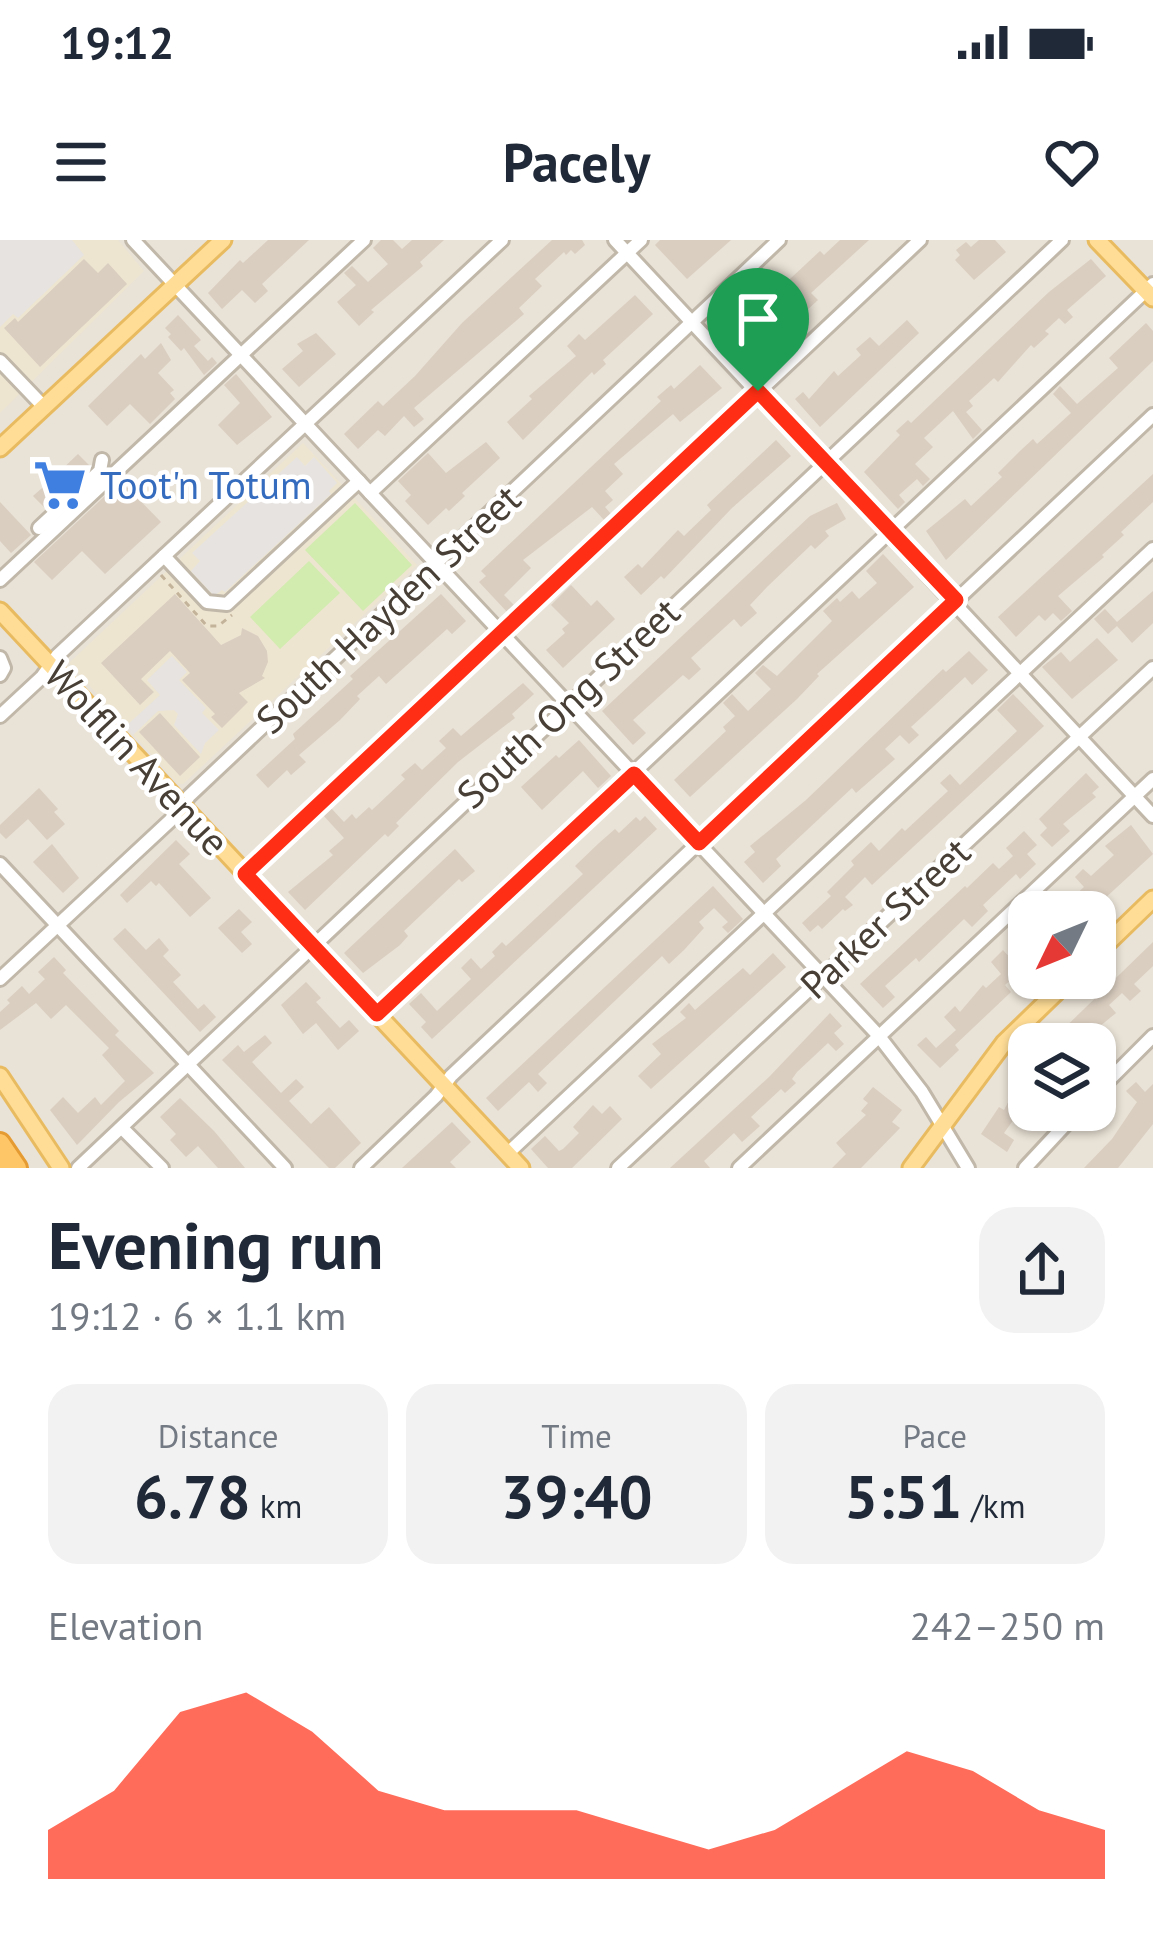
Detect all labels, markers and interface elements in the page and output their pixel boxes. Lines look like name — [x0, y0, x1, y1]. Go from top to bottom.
text: 19:12 — [60, 13, 174, 71]
text: Pacely — [503, 127, 650, 197]
icon: menu — [48, 129, 114, 195]
icon: heart — [1039, 129, 1105, 195]
pin — [707, 268, 809, 391]
icon: arrive — [725, 286, 791, 352]
supermarket icon: Toot'n Totum — [31, 456, 89, 514]
place label: Toot'n Totum — [100, 459, 312, 510]
street label: South Hayden Street — [245, 473, 531, 744]
street label: South Ong Street — [445, 586, 690, 819]
street label: Wolflin Avenue — [34, 649, 241, 866]
street label: Parker Street — [789, 826, 980, 1009]
north arrow — [1008, 891, 1116, 999]
map controls — [1008, 891, 1116, 1131]
button: layers — [1008, 1023, 1116, 1131]
text: Evening run — [48, 1202, 383, 1287]
button: share — [979, 1207, 1105, 1333]
text: 19:12 · 6 × 1.1 km — [48, 1290, 346, 1341]
text: Distance — [158, 1414, 279, 1457]
text: Time — [541, 1414, 612, 1457]
text: Pace — [903, 1414, 967, 1457]
text: 6.78 — [134, 1457, 251, 1535]
text: 39:40 — [500, 1457, 653, 1535]
text: 5:51 — [844, 1457, 962, 1535]
text: km — [251, 1484, 302, 1527]
text: /km — [962, 1484, 1025, 1527]
text: Elevation — [48, 1600, 203, 1651]
text: 242–250 m — [910, 1600, 1105, 1651]

